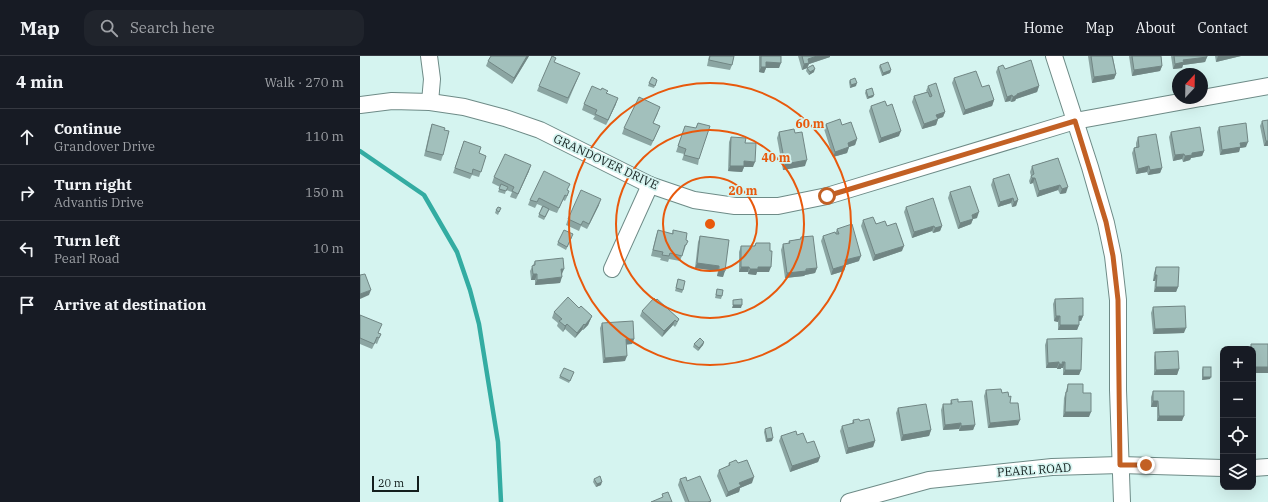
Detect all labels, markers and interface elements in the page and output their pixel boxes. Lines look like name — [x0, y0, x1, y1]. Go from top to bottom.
search box — [84, 10, 364, 46]
text: Map — [20, 16, 60, 40]
icon: search — [98, 17, 120, 39]
text: Search here — [130, 18, 214, 37]
text: Home — [1024, 19, 1063, 37]
text: Map — [1085, 19, 1114, 37]
text: About — [1136, 19, 1175, 37]
text: Contact — [1197, 19, 1248, 37]
north arrow — [1172, 68, 1208, 104]
text: 4 min — [16, 71, 64, 93]
text: Walk · 270 m — [265, 74, 344, 91]
text: 60 m — [796, 116, 825, 131]
text: Continue — [54, 119, 121, 138]
icon: ahead — [16, 126, 38, 148]
text: 110 m — [305, 128, 344, 145]
street label: GRANDOVER DRIVE — [551, 131, 661, 192]
text: Grandover Drive — [54, 138, 155, 155]
text: 40 m — [762, 150, 791, 165]
text: Turn right — [54, 175, 132, 194]
icon: right — [16, 182, 38, 204]
text: 20 m — [729, 183, 758, 198]
text: 150 m — [305, 184, 344, 201]
route start — [818, 187, 836, 205]
text: Advantis Drive — [54, 194, 144, 211]
centre of rings — [703, 217, 717, 231]
text: Turn left — [54, 231, 120, 250]
icon: left — [16, 238, 38, 260]
text: 10 m — [313, 240, 344, 257]
text: Pearl Road — [54, 250, 120, 267]
icon: arrive — [16, 294, 38, 316]
text: Arrive at destination — [54, 295, 206, 314]
map controls — [1220, 346, 1256, 490]
button: + — [1220, 346, 1256, 382]
button: − — [1220, 382, 1256, 418]
button: locate — [1220, 418, 1256, 454]
button: layers — [1220, 454, 1256, 490]
route end — [1137, 456, 1155, 474]
street label: PEARL ROAD — [996, 459, 1072, 480]
scale bar — [372, 474, 419, 493]
text: 20 m — [378, 476, 404, 490]

